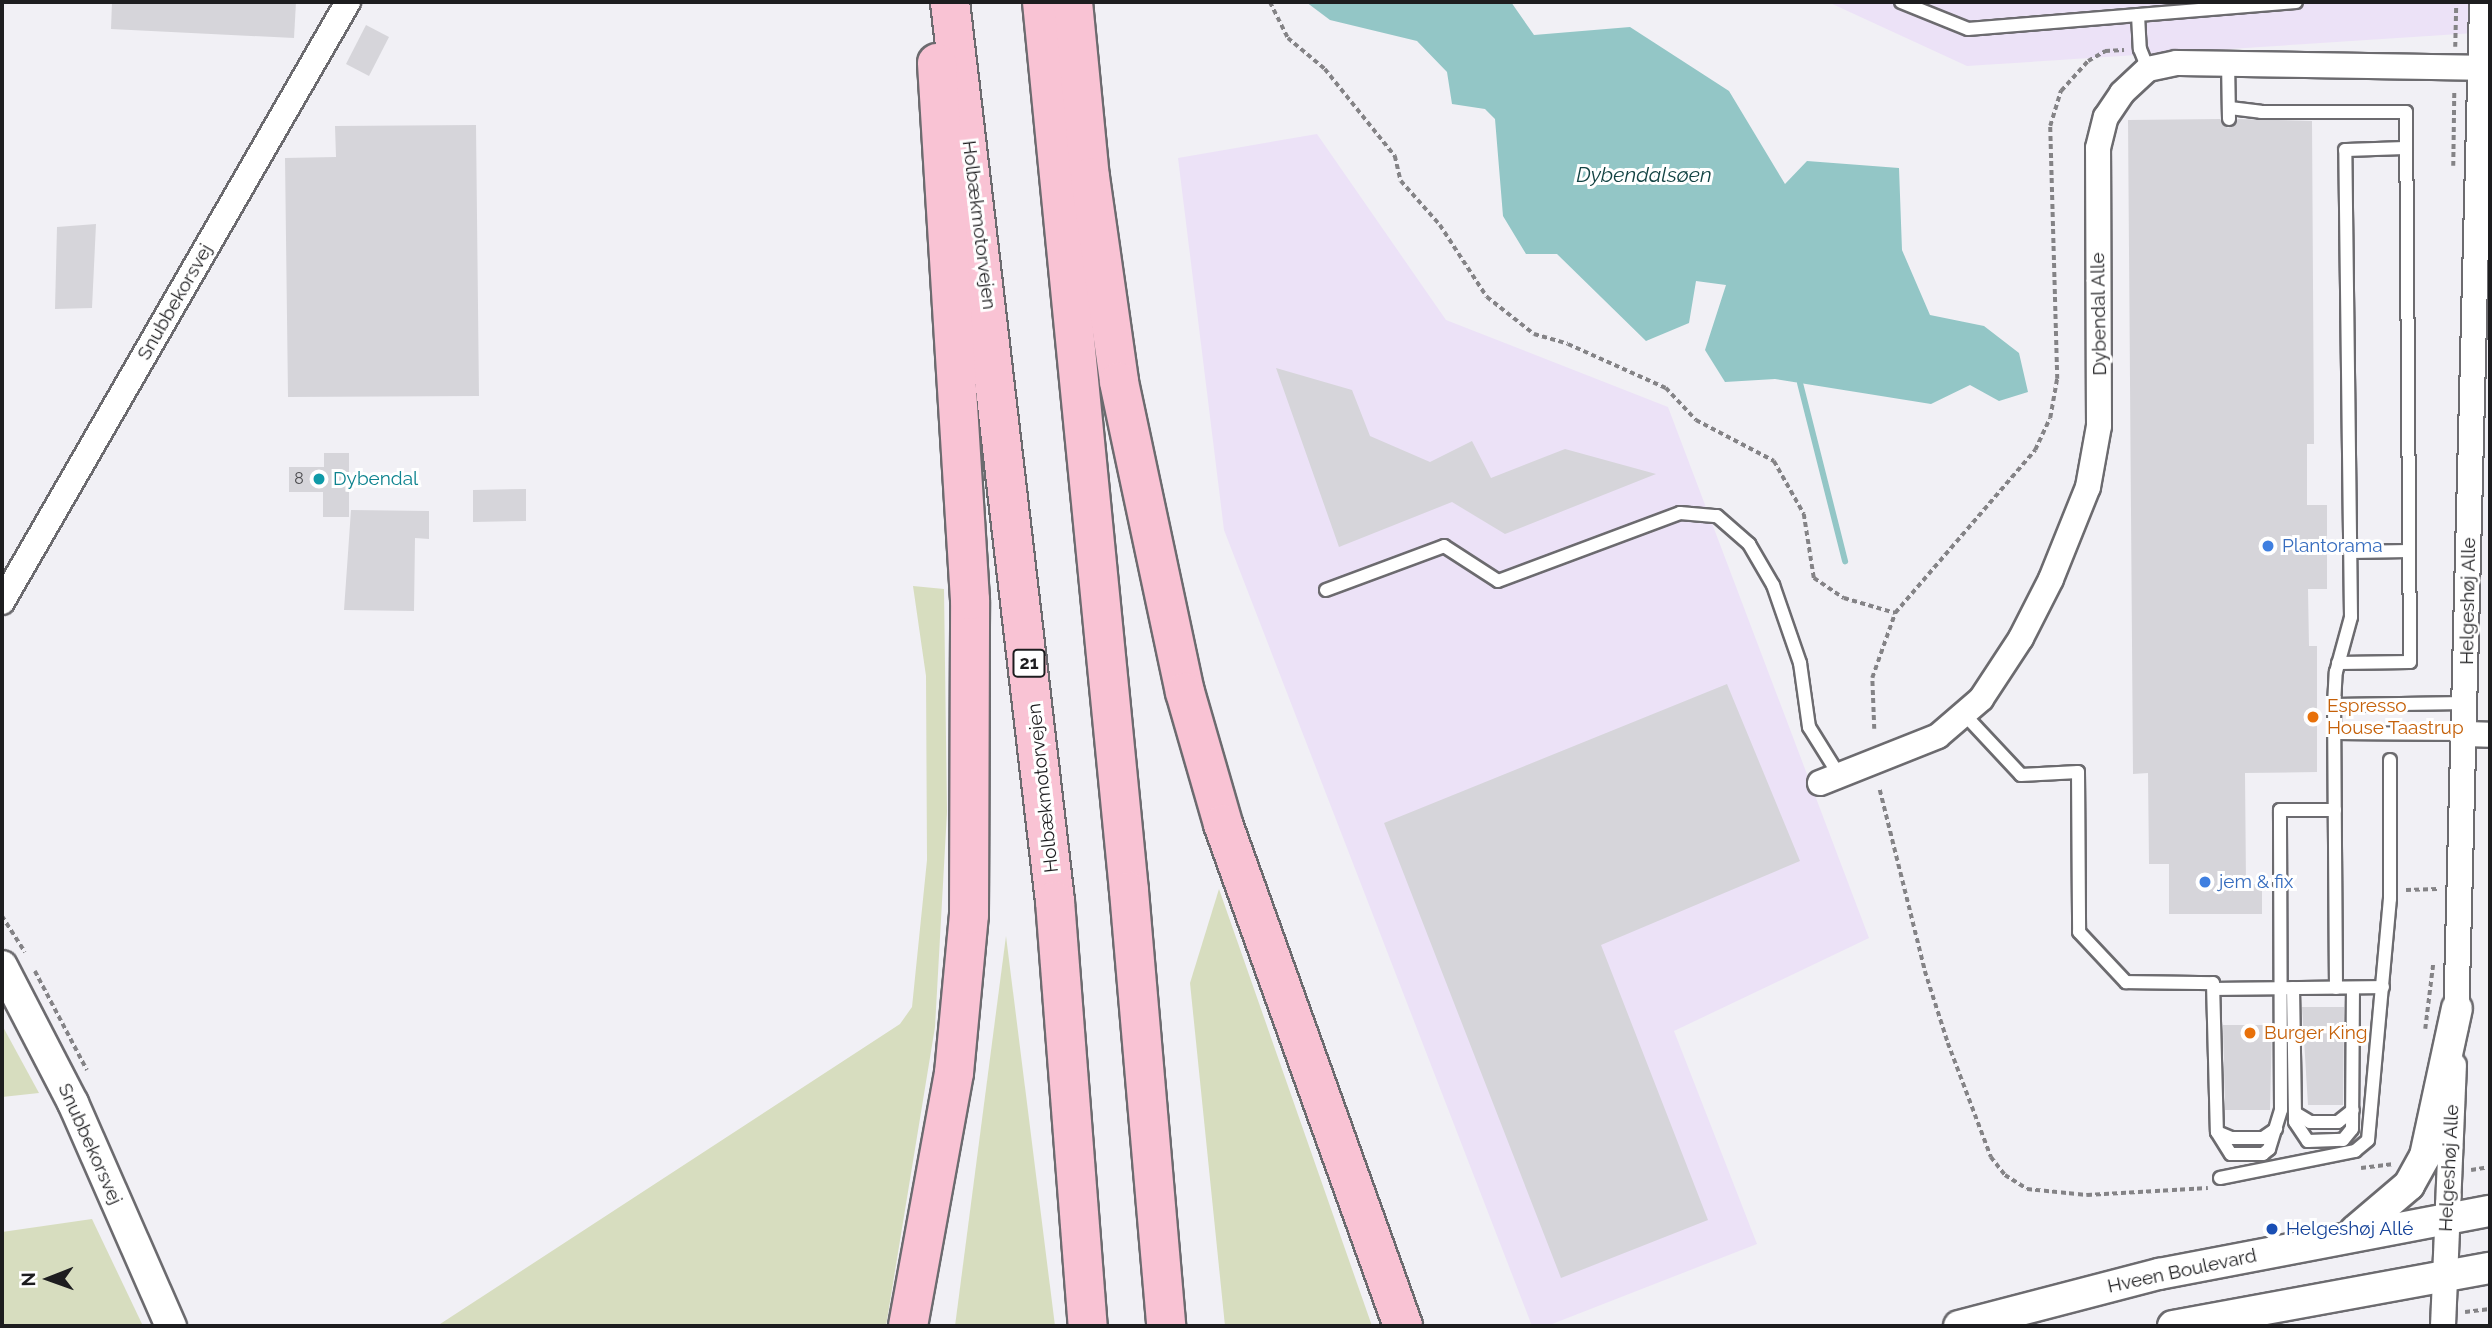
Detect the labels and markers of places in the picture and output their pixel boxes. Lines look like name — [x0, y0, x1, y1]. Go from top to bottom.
place label: Dybendal — [333, 468, 418, 490]
marker: Dybendal — [311, 471, 327, 487]
place label: Plantorama — [2282, 535, 2383, 557]
marker: Plantorama — [2260, 538, 2276, 554]
place label: Espresso House Taastrup — [2327, 695, 2464, 739]
marker: Espresso House Taastrup — [2305, 709, 2321, 725]
place label: jem & fix — [2219, 871, 2293, 893]
marker: jem & fix — [2197, 874, 2213, 890]
place label: Burger King — [2264, 1022, 2368, 1044]
marker: Burger King — [2242, 1025, 2258, 1041]
place label: Helgeshøj Allé — [2286, 1218, 2414, 1240]
marker: Helgeshøj Allé — [2264, 1221, 2280, 1237]

